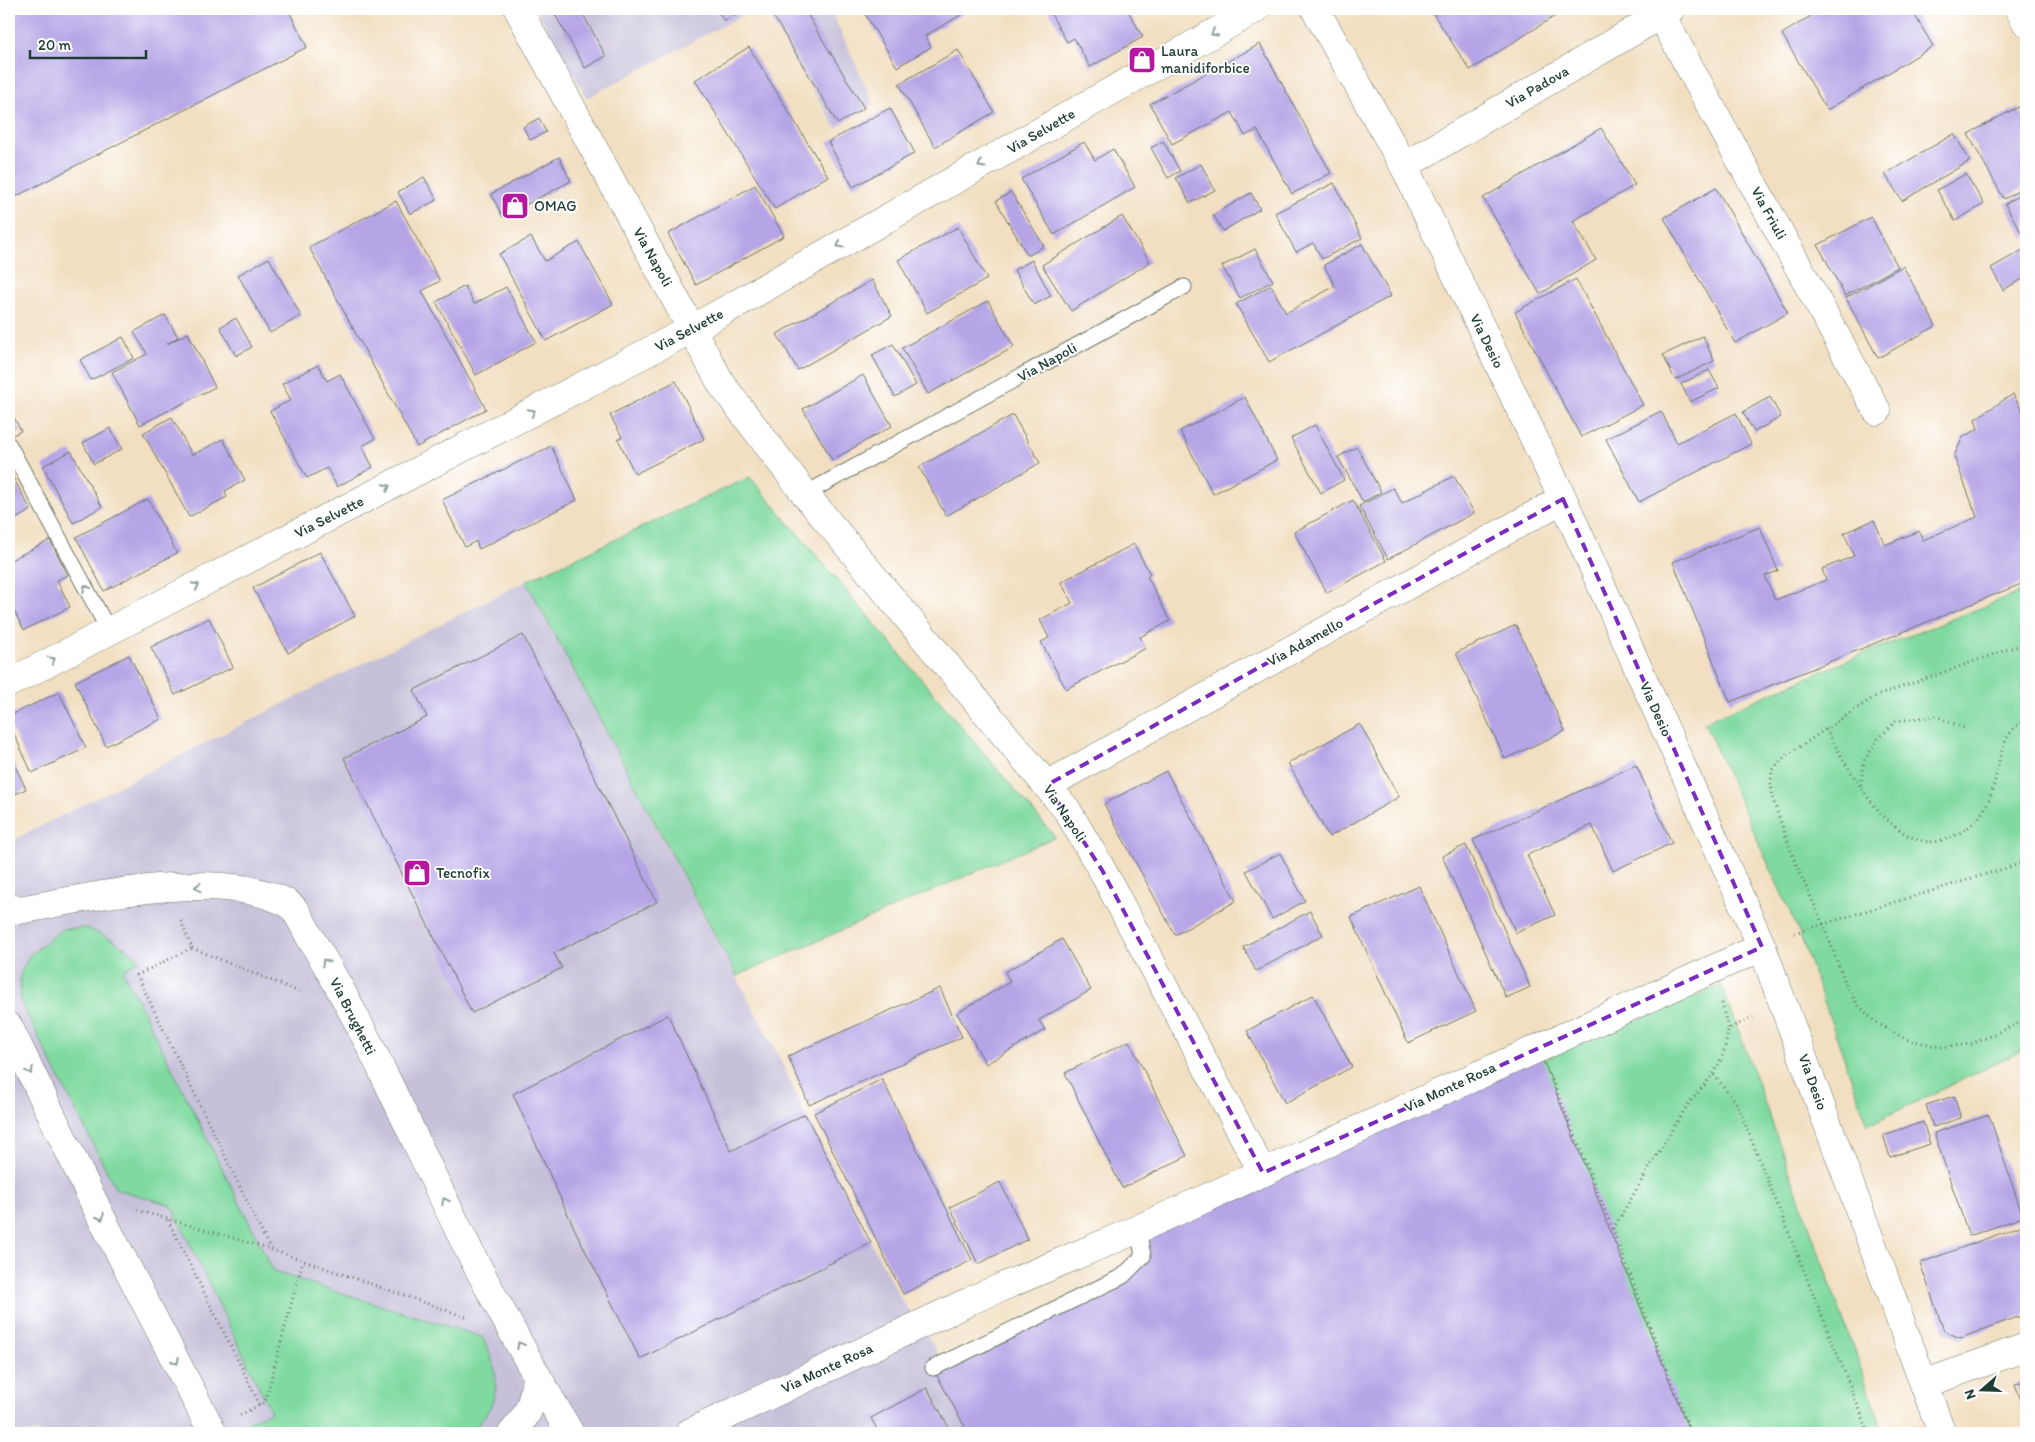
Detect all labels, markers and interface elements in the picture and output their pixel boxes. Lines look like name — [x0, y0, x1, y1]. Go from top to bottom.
one-way arrow — [1210, 27, 1219, 37]
scale bar — [30, 28, 146, 60]
text: 20 m — [38, 36, 72, 54]
place label: Laura manidiforbice — [1161, 42, 1250, 77]
shop icon: Laura manidiforbice — [1127, 45, 1157, 75]
street label: Via Padova — [1502, 61, 1572, 112]
street label: Via Selvette — [1004, 104, 1078, 158]
one-way arrow — [978, 159, 987, 169]
street label: Via Friuli — [1747, 184, 1791, 242]
shop icon: OMAG — [500, 191, 530, 221]
place label: OMAG — [534, 197, 577, 215]
street label: Via Napoli — [629, 224, 677, 290]
one-way arrow — [837, 239, 846, 249]
street label: Via Selvette — [652, 304, 726, 356]
street label: Via Desio — [1466, 311, 1508, 371]
street label: Via Napoli — [1014, 338, 1080, 386]
one-way arrow — [527, 408, 536, 418]
one-way arrow — [382, 483, 391, 493]
street label: Via Selvette — [291, 492, 367, 542]
one-way arrow — [191, 582, 200, 592]
one-way arrow — [82, 584, 92, 593]
street label: Via Adamello — [1264, 614, 1346, 670]
one-way arrow — [47, 656, 56, 666]
street label: Via Desio — [1636, 679, 1676, 739]
street label: Via Napoli — [1039, 781, 1091, 845]
shop icon: Tecnofix — [402, 858, 432, 888]
place label: Tecnofix — [436, 864, 490, 882]
one-way arrow — [194, 882, 202, 892]
one-way arrow — [322, 959, 332, 968]
street label: Via Brughetti — [326, 974, 380, 1058]
street label: Via Desio — [1795, 1052, 1831, 1112]
street label: Via Monte Rosa — [1401, 1058, 1499, 1116]
one-way arrow — [24, 1065, 34, 1074]
one-way arrow — [441, 1197, 451, 1206]
one-way arrow — [95, 1211, 105, 1220]
street label: Via Monte Rosa — [778, 1339, 876, 1397]
one-way arrow — [516, 1342, 526, 1351]
one-way arrow — [170, 1356, 180, 1365]
north arrow — [1958, 1364, 2008, 1414]
text: N — [1961, 1387, 1980, 1402]

